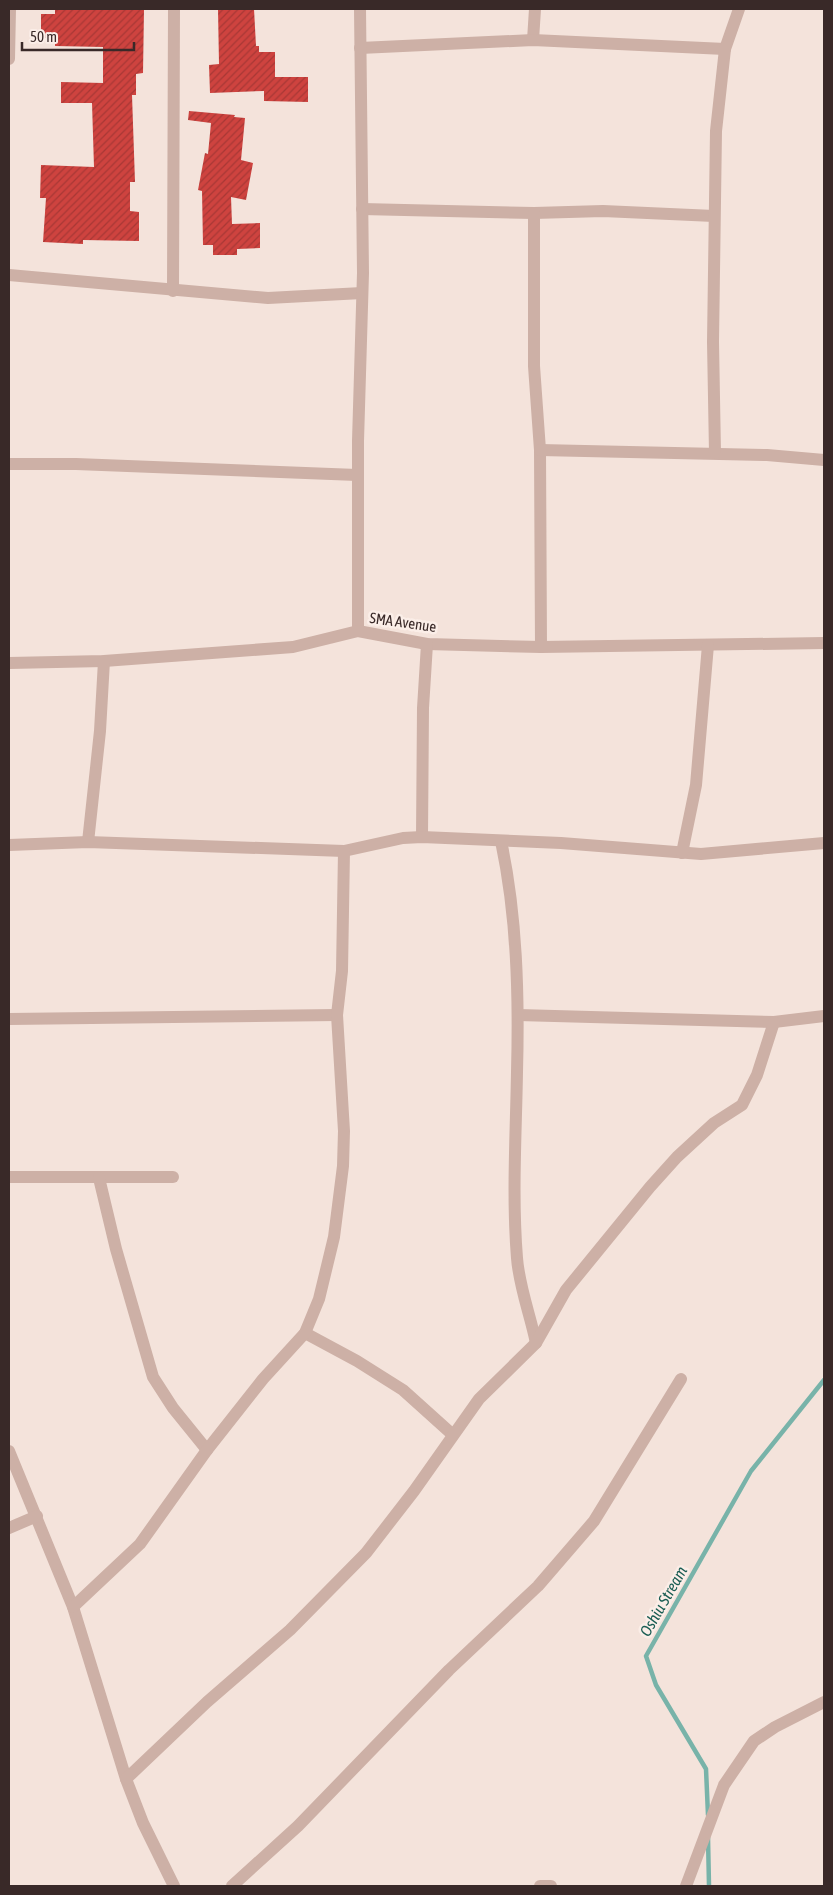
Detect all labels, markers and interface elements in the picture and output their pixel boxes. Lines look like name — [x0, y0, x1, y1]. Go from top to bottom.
scale bar — [22, 20, 135, 52]
text: 50 m — [30, 28, 57, 45]
street label: SMA Avenue — [369, 609, 438, 635]
water label: Oshiu Stream — [636, 1562, 690, 1639]

